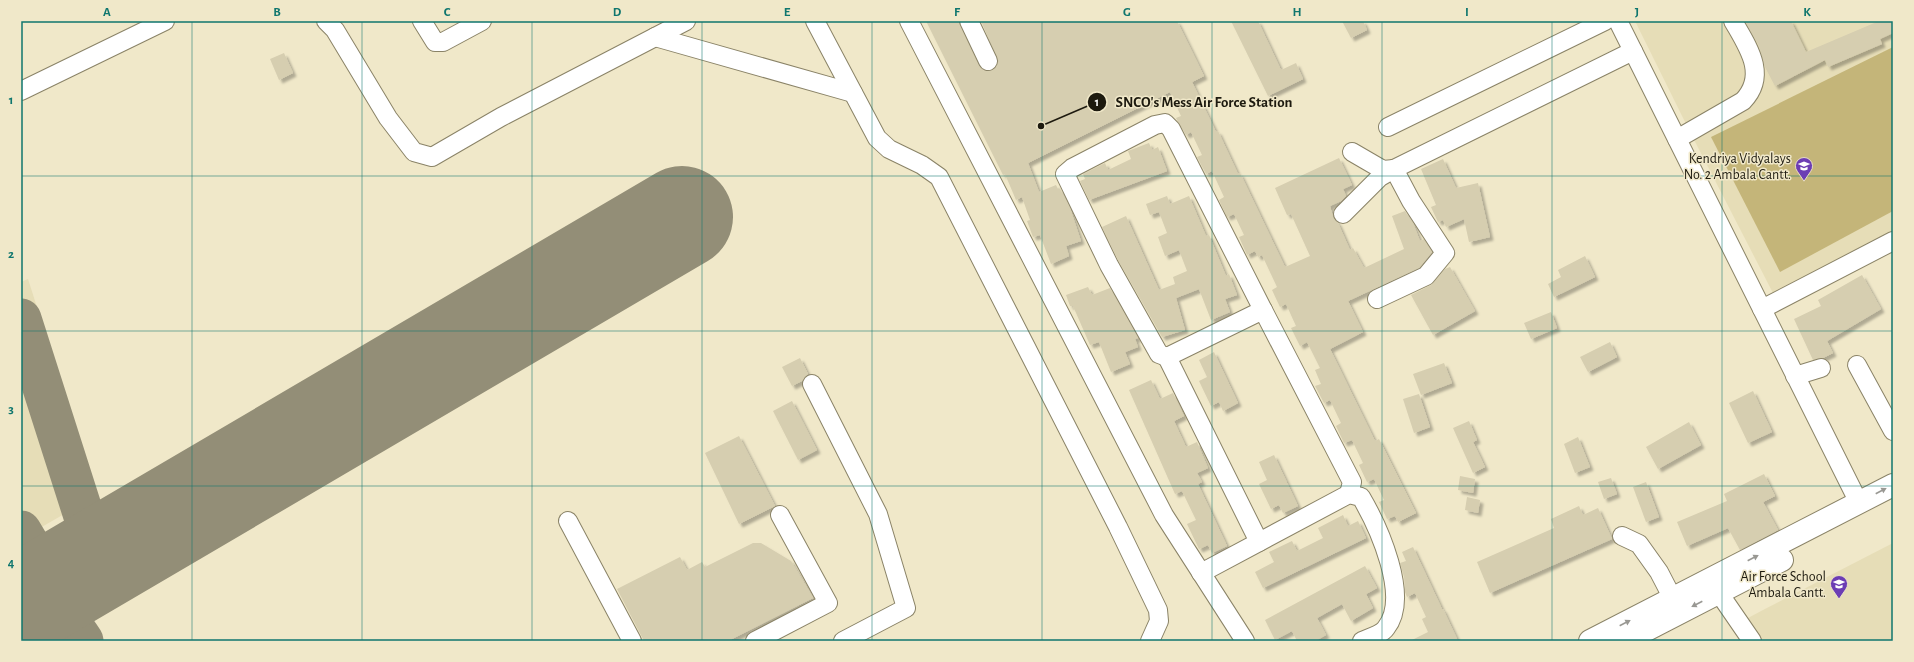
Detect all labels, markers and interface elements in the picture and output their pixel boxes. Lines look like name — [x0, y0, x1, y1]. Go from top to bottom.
text: A — [103, 6, 111, 19]
text: B — [273, 6, 281, 19]
text: C — [444, 6, 451, 19]
text: D — [613, 6, 622, 19]
text: E — [784, 6, 791, 19]
text: F — [954, 6, 961, 19]
text: G — [1123, 6, 1131, 19]
text: H — [1292, 6, 1302, 19]
text: I — [1465, 6, 1469, 19]
text: J — [1635, 6, 1639, 19]
text: K — [1803, 6, 1811, 19]
callout: SNCO's Mess Air Force Station — [1087, 88, 1301, 115]
text: 1 — [9, 94, 13, 107]
text: SNCO's Mess Air Force Station — [1115, 95, 1293, 110]
text: 1 — [1095, 96, 1099, 108]
place label: Kendriya Vidyalays No. 2 Ambala Cantt. — [1684, 152, 1791, 182]
school or university icon: Kendriya Vidyalays No. 2 Ambala Cantt. — [1794, 156, 1814, 181]
text: 2 — [8, 248, 14, 261]
text: 3 — [8, 403, 14, 416]
one-way arrow — [1875, 488, 1887, 495]
one-way arrow — [1747, 554, 1759, 561]
text: 4 — [8, 557, 15, 570]
place label: Air Force School Ambala Cantt. — [1741, 570, 1826, 600]
school or university icon: Air Force School Ambala Cantt. — [1829, 574, 1849, 599]
one-way arrow — [1691, 601, 1703, 607]
one-way arrow — [1619, 620, 1631, 626]

